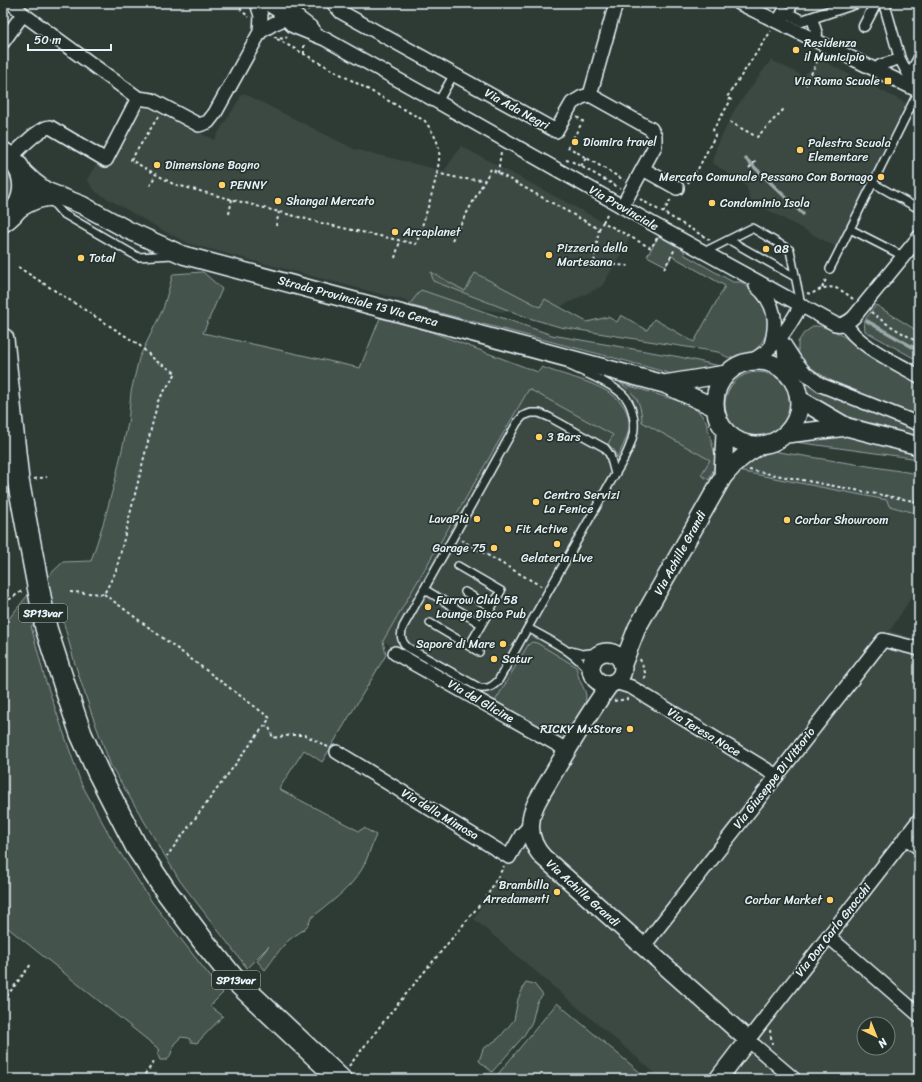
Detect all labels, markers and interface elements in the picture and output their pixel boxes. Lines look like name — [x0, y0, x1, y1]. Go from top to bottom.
scale bar — [28, 26, 111, 52]
text: 50 m — [34, 29, 61, 51]
place label: Residenza il Municipio — [804, 32, 865, 68]
marker: Residenza il Municipio — [791, 45, 801, 55]
place label: Via Roma Scuole — [794, 70, 880, 92]
marker: Via Roma Scuole — [883, 76, 893, 86]
street label: Via Ada Negri — [480, 82, 554, 136]
place label: Diomira travel — [583, 131, 657, 153]
place label: Palestra Scuola Elementare — [808, 132, 891, 168]
marker: Diomira travel — [570, 137, 580, 147]
marker: Palestra Scuola Elementare — [795, 145, 805, 155]
place label: Dimensione Bagno — [165, 154, 260, 176]
marker: Dimensione Bagno — [152, 160, 162, 170]
place label: Mercato Comunale Pessano Con Bornago — [659, 166, 873, 188]
marker: Mercato Comunale Pessano Con Bornago — [876, 172, 886, 182]
place label: PENNY — [230, 174, 268, 196]
street label: Via Provinciale — [585, 179, 663, 237]
marker: PENNY — [217, 180, 227, 190]
place label: Shangai Mercato — [286, 190, 375, 212]
place label: Condominio Isola — [720, 192, 810, 214]
marker: Shangai Mercato — [273, 196, 283, 206]
marker: Condominio Isola — [707, 198, 717, 208]
place label: Arcaplanet — [402, 221, 462, 243]
marker: Arcaplanet — [390, 227, 400, 237]
place label: Pizzeria della Martesana — [557, 237, 628, 273]
place label: Q8 — [774, 238, 789, 260]
marker: Q8 — [761, 244, 771, 254]
place label: Total — [89, 247, 116, 269]
marker: Pizzeria della Martesana — [544, 250, 554, 260]
marker: Total — [76, 253, 86, 263]
street label: Strada Provinciale 13 Via Cerca — [275, 269, 442, 333]
place label: 3 Bars — [547, 426, 581, 448]
marker: 3 Bars — [534, 432, 544, 442]
place label: Centro Servizi La Fenice — [544, 484, 620, 520]
marker: Centro Servizi La Fenice — [531, 497, 541, 507]
street label: Via Achille Grandi — [648, 506, 713, 599]
place label: LavaPiù — [429, 508, 470, 530]
place label: Corbar Showroom — [795, 509, 888, 531]
marker: LavaPiù — [472, 514, 482, 524]
marker: Corbar Showroom — [782, 515, 792, 525]
place label: Fit Active — [516, 518, 568, 540]
marker: Fit Active — [503, 524, 513, 534]
place label: Garage 75 — [432, 537, 486, 559]
marker: Gelateria Live — [552, 539, 562, 549]
marker: Garage 75 — [489, 543, 499, 553]
place label: Gelateria Live — [521, 547, 593, 569]
place label: Furrow Club 58 Lounge Disco Pub — [436, 589, 527, 625]
marker: Furrow Club 58 Lounge Disco Pub — [423, 602, 433, 612]
road number: SP13var — [19, 604, 67, 622]
place label: Sapore di Mare — [416, 633, 495, 655]
marker: Sapore di Mare — [498, 639, 508, 649]
place label: Satur — [502, 648, 533, 670]
marker: Satur — [489, 654, 499, 664]
street label: Via del Glicine — [443, 673, 519, 729]
street label: Via Teresa Noce — [663, 701, 745, 763]
place label: RICKY MxStore — [540, 718, 622, 740]
street label: Via Giuseppe Di Vittorio — [727, 722, 821, 834]
marker: RICKY MxStore — [625, 724, 635, 734]
street label: Via della Mimosa — [397, 782, 483, 846]
street label: Via Achille Grandi — [541, 853, 626, 933]
place label: Brambilla Arredamenti — [482, 874, 550, 910]
street label: Via Don Carlo Gnocchi — [789, 878, 877, 982]
marker: Brambilla Arredamenti — [552, 887, 562, 897]
place label: Corbar Market — [745, 889, 823, 911]
marker: Corbar Market — [825, 895, 835, 905]
road number: SP13var — [212, 971, 260, 989]
north arrow — [856, 1016, 896, 1056]
text: N — [873, 1033, 892, 1053]

